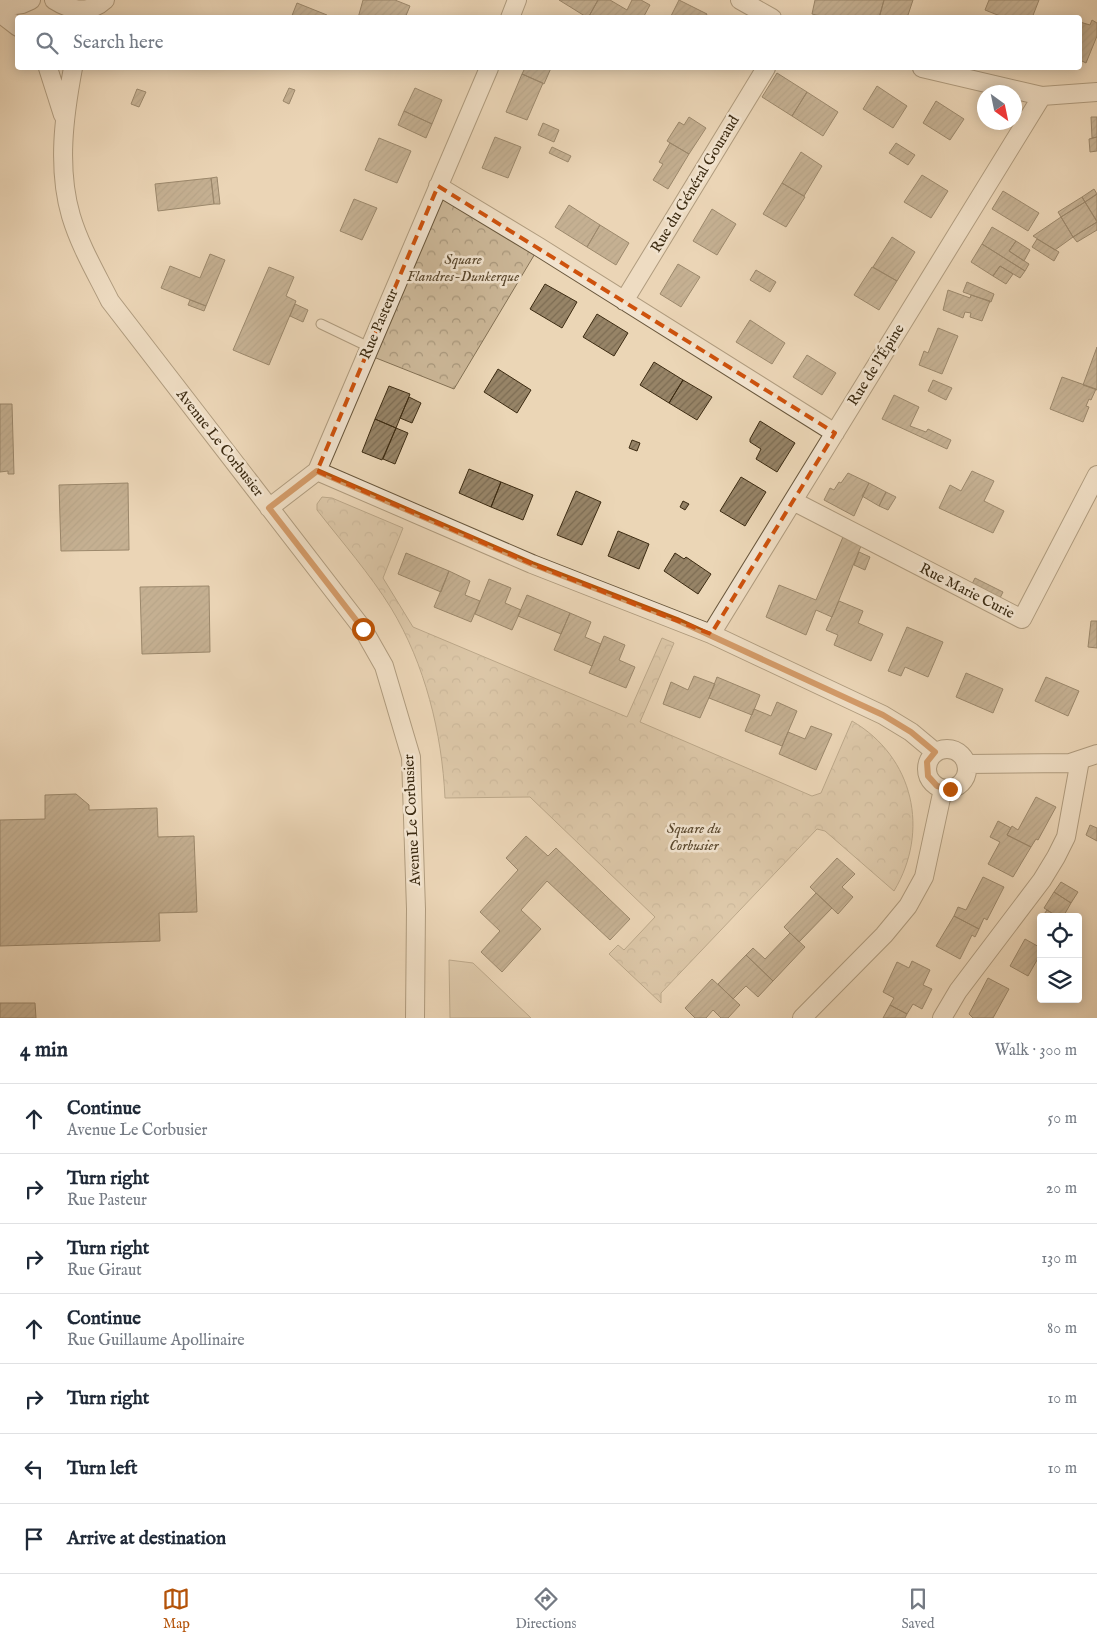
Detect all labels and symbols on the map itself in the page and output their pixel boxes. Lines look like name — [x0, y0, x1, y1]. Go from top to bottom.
north arrow — [977, 85, 1022, 130]
street label: Rue du Général Gouraud — [646, 111, 744, 256]
park label: Square Flandres-Dunkerque — [407, 250, 519, 286]
street label: Rue Pasteur — [356, 285, 403, 362]
street label: Rue de l'Épine — [843, 320, 909, 409]
street label: Avenue Le Corbusier — [171, 384, 268, 501]
street label: Rue Marie Curie — [916, 559, 1018, 623]
route start — [352, 618, 375, 641]
street label: Avenue Le Corbusier — [399, 753, 425, 887]
route end — [939, 778, 962, 801]
park label: Square du Corbusier — [667, 819, 721, 855]

